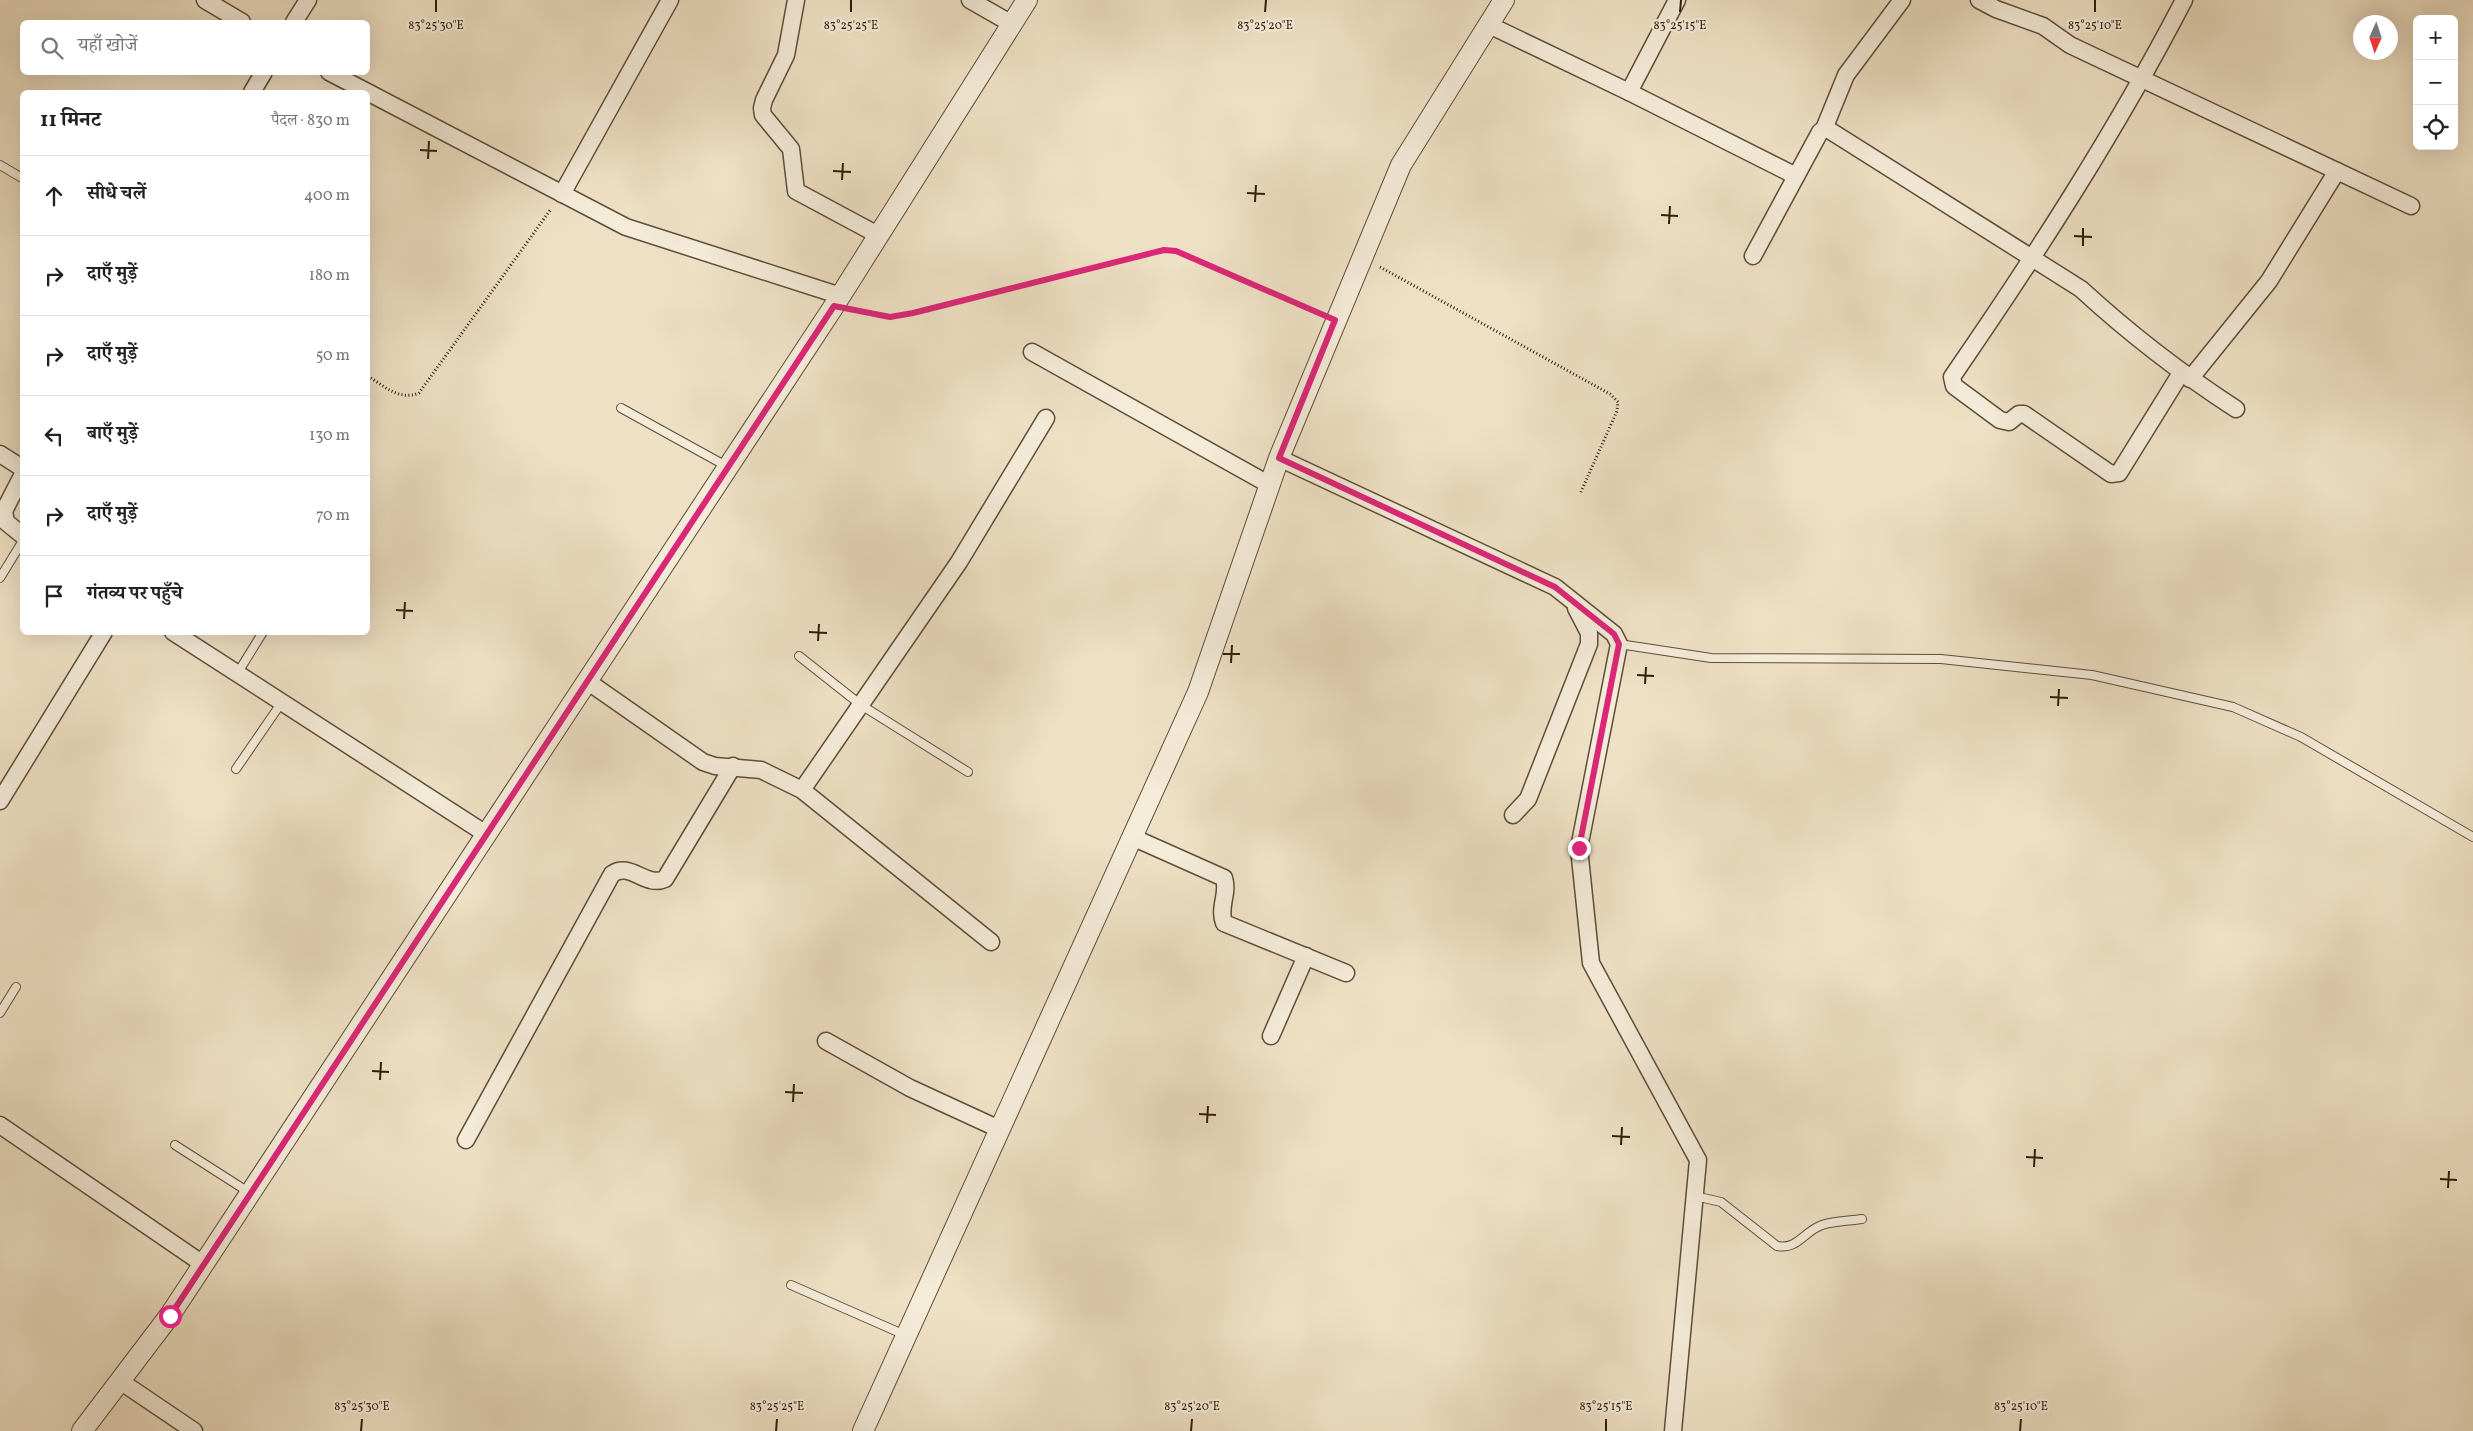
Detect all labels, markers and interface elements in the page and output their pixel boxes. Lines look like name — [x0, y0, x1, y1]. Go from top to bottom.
north arrow — [2353, 15, 2398, 60]
map controls — [2413, 15, 2458, 150]
button: + — [2413, 15, 2458, 60]
text: 83°25'30"E — [408, 18, 464, 34]
text: 83°25'25"E — [824, 18, 878, 34]
text: 83°25'20"E — [1237, 18, 1293, 34]
text: 83°25'15"E — [1654, 18, 1706, 34]
text: 83°25'10"E — [2068, 18, 2122, 34]
search box — [20, 20, 370, 75]
text: यहाँ खोजें — [78, 33, 137, 59]
icon: search — [38, 34, 66, 62]
button: − — [2413, 60, 2458, 105]
button: locate — [2413, 105, 2458, 150]
text: 11 मिनट — [40, 106, 101, 135]
text: पैदल · 830 m — [271, 110, 350, 132]
text: सीधे चलें — [87, 181, 146, 207]
icon: ahead — [40, 182, 68, 210]
text: 400 m — [304, 185, 350, 207]
text: दाएँ मुड़ें — [87, 261, 137, 287]
icon: right — [40, 262, 68, 290]
text: 180 m — [309, 265, 350, 287]
text: दाएँ मुड़ें — [87, 341, 137, 367]
icon: right — [40, 342, 68, 370]
text: 50 m — [316, 345, 350, 367]
text: बाएँ मुड़ें — [87, 421, 138, 447]
icon: left — [40, 422, 68, 450]
text: 130 m — [309, 425, 350, 447]
text: दाएँ मुड़ें — [87, 501, 137, 527]
icon: right — [40, 502, 68, 530]
text: 70 m — [316, 505, 350, 527]
text: गंतव्य पर पहुँचे — [87, 581, 182, 607]
icon: arrive — [40, 582, 68, 610]
route end — [1568, 837, 1591, 860]
route start — [159, 1305, 182, 1328]
text: 83°25'30"E — [334, 1399, 390, 1415]
text: 83°25'25"E — [750, 1399, 804, 1415]
text: 83°25'20"E — [1164, 1399, 1220, 1415]
text: 83°25'15"E — [1580, 1399, 1632, 1415]
text: 83°25'10"E — [1994, 1399, 2048, 1415]

